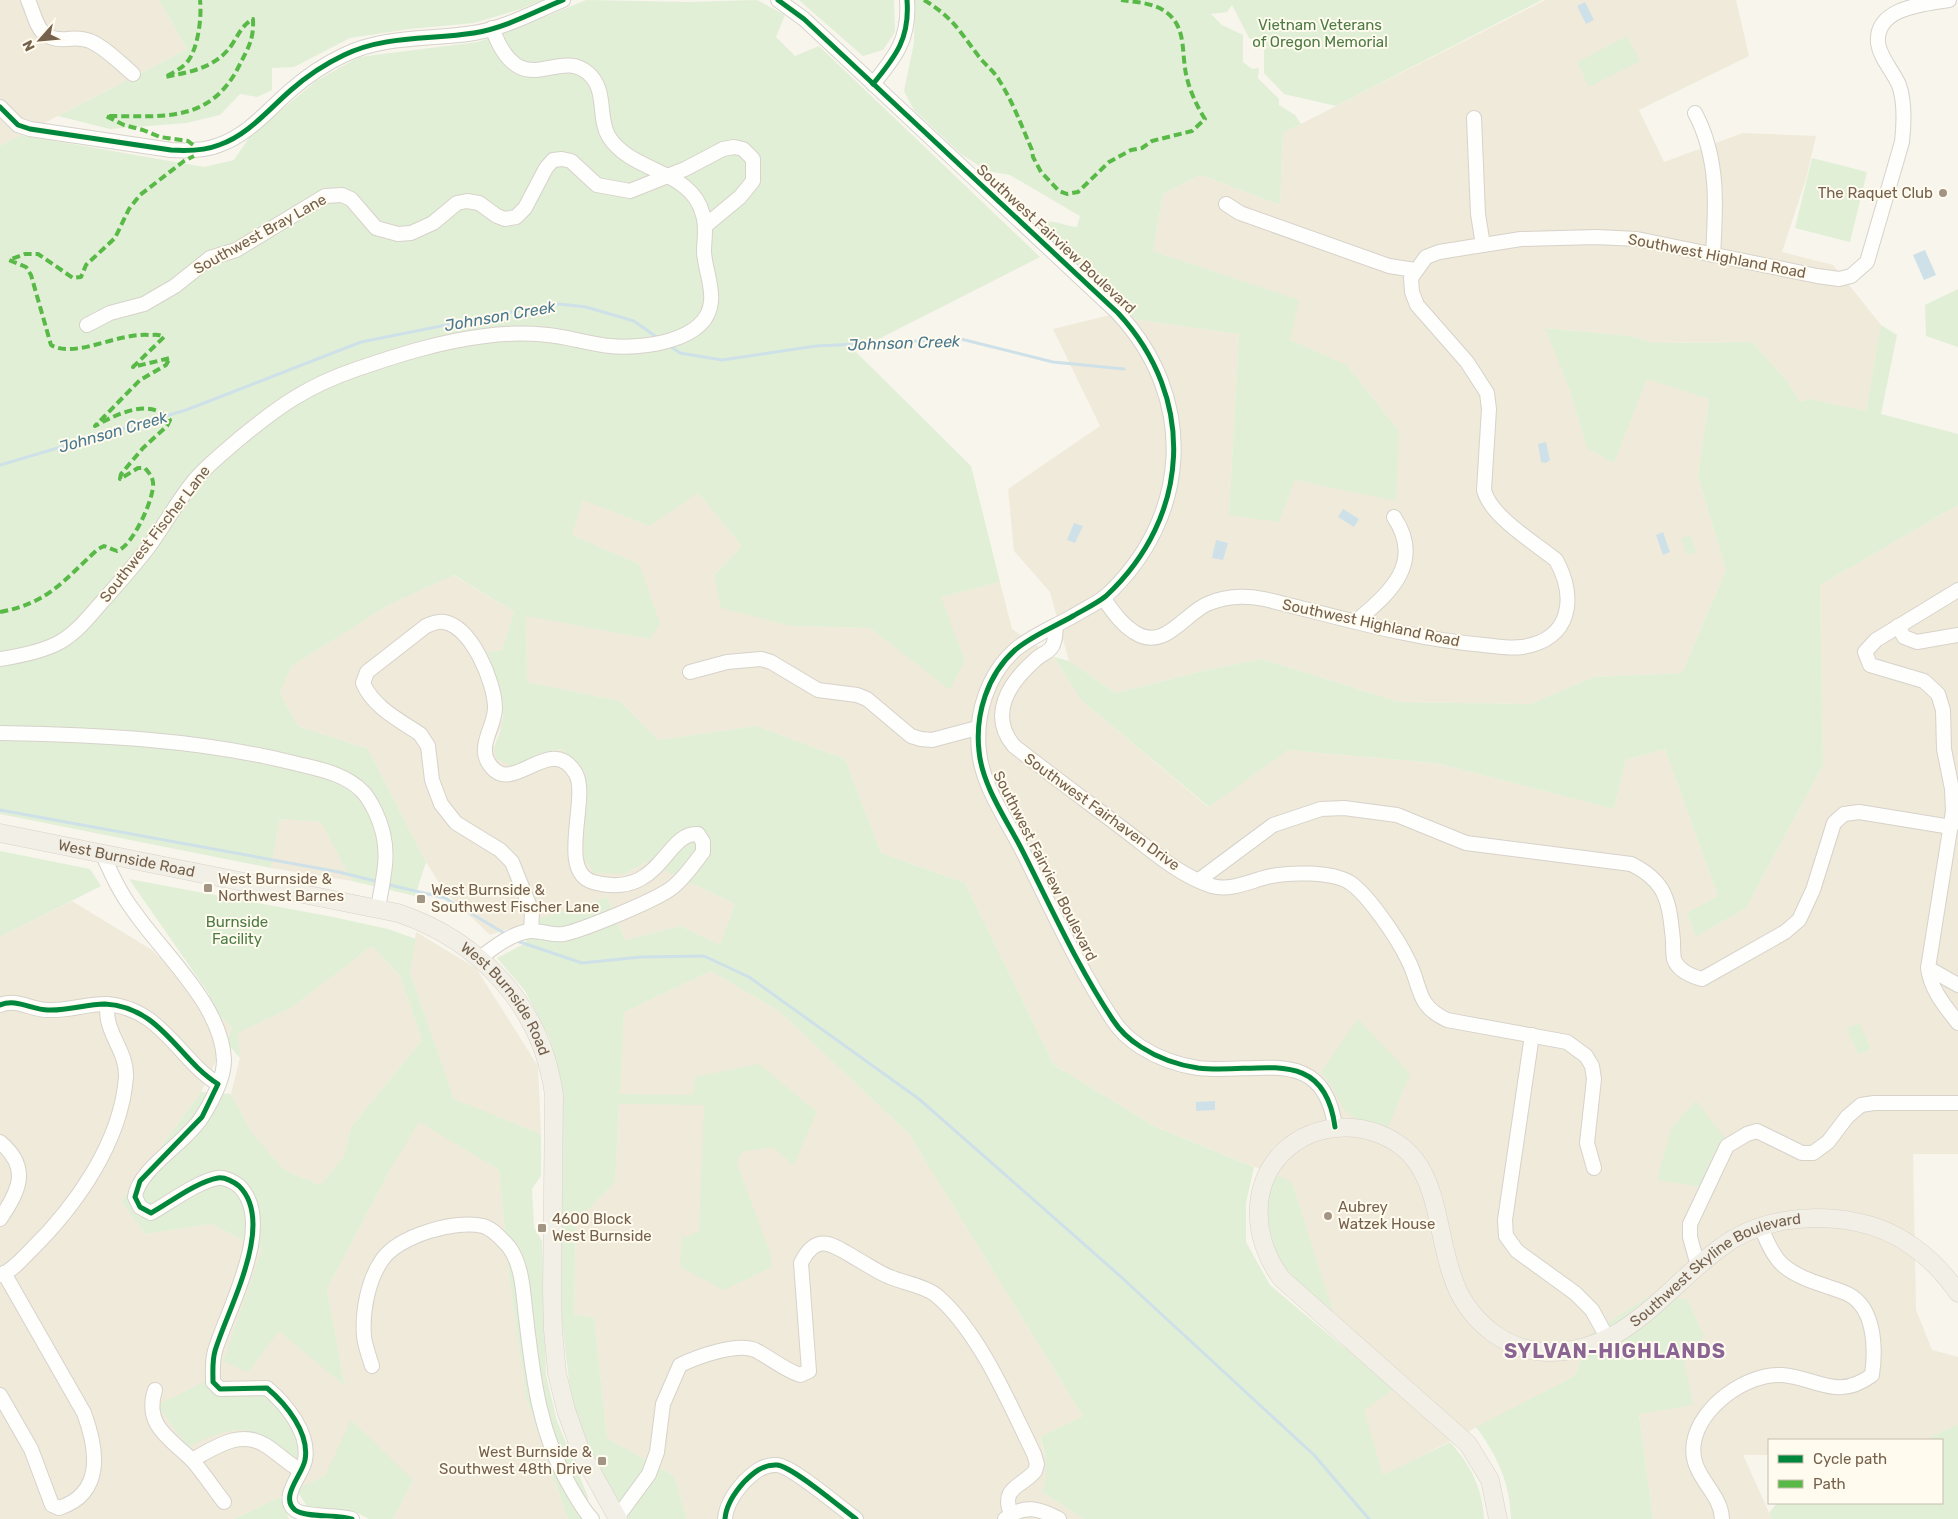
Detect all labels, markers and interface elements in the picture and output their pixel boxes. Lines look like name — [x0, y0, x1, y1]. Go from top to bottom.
north arrow — [15, 15, 65, 65]
park label: Vietnam Veterans of Oregon Memorial — [1252, 16, 1388, 51]
text: N — [19, 37, 39, 54]
street label: Southwest Fairview Boulevard — [973, 160, 1139, 318]
place label: The Raquet Club — [1818, 184, 1933, 202]
marker: The Raquet Club — [1937, 187, 1949, 199]
street label: Southwest Bray Lane — [191, 190, 329, 278]
street label: Southwest Highland Road — [1627, 230, 1807, 282]
water label: Johnson Creek — [443, 297, 558, 335]
water label: Johnson Creek — [847, 332, 961, 354]
water label: Johnson Creek — [56, 407, 170, 457]
street label: Southwest Fischer Lane — [96, 462, 214, 606]
street label: Southwest Highland Road — [1281, 595, 1461, 651]
street label: Southwest Fairhaven Drive — [1021, 750, 1183, 874]
street label: Southwest Fairview Boulevard — [989, 768, 1101, 964]
street label: West Burnside Road — [57, 836, 196, 881]
place label: West Burnside & Northwest Barnes — [218, 870, 345, 905]
place label: West Burnside & Southwest Fischer Lane — [431, 881, 599, 916]
marker: West Burnside & Northwest Barnes — [202, 882, 214, 894]
marker: West Burnside & Southwest Fischer Lane — [415, 893, 427, 905]
park label: Burnside Facility — [206, 913, 268, 948]
street label: West Burnside Road — [457, 938, 553, 1058]
place label: Aubrey Watzek House — [1338, 1198, 1435, 1233]
place label: 4600 Block West Burnside — [552, 1210, 652, 1245]
marker: Aubrey Watzek House — [1322, 1210, 1334, 1222]
street label: Southwest Skyline Boulevard — [1626, 1210, 1802, 1331]
marker: 4600 Block West Burnside — [536, 1222, 548, 1234]
district label: SYLVAN-HIGHLANDS — [1504, 1339, 1726, 1363]
legend — [1768, 1439, 1943, 1504]
place label: West Burnside & Southwest 48th Drive — [439, 1443, 593, 1478]
text: Cycle path — [1813, 1450, 1887, 1468]
marker: West Burnside & Southwest 48th Drive — [596, 1455, 608, 1467]
text: Path — [1813, 1475, 1846, 1493]

